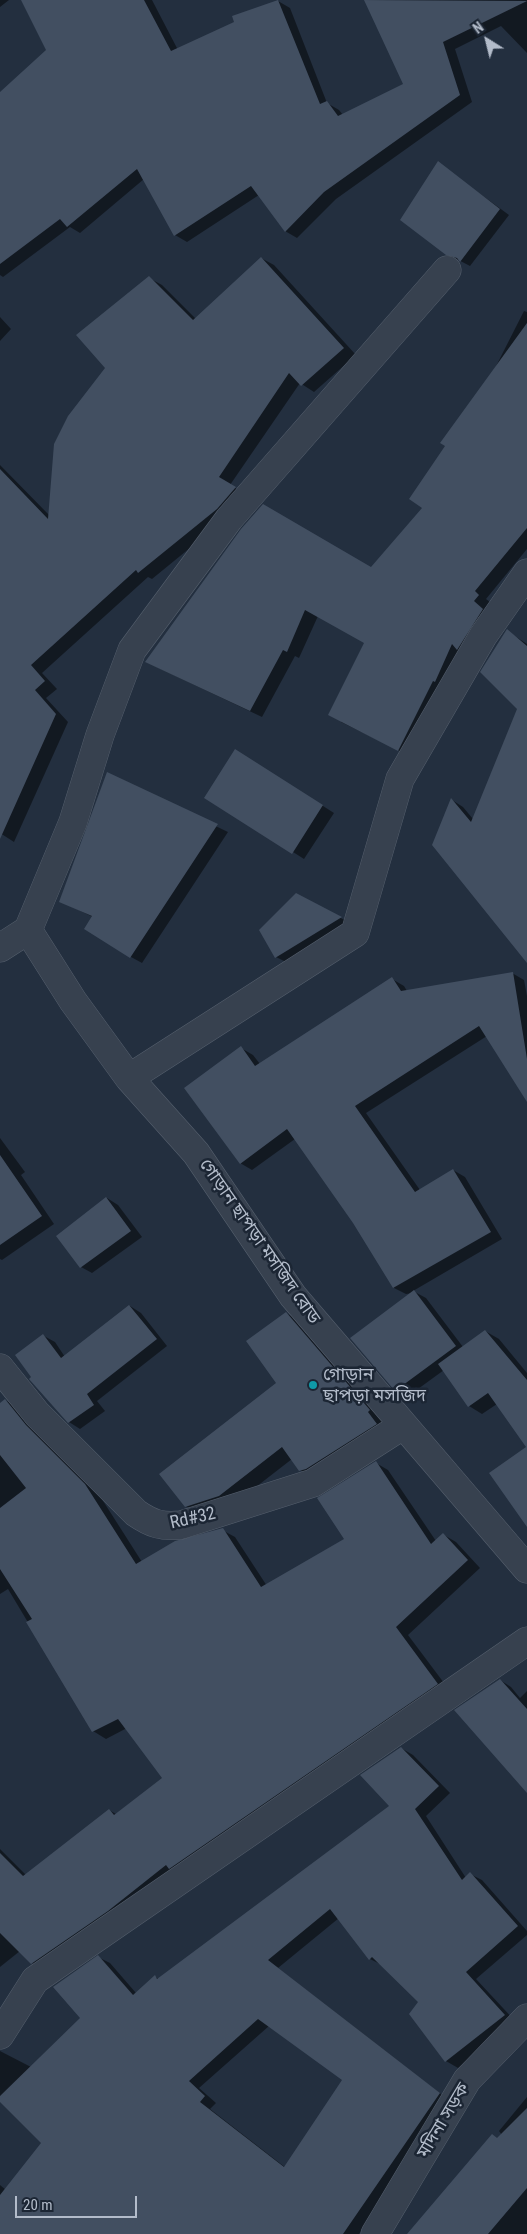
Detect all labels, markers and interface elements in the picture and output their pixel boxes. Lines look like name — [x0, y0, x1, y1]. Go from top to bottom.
north arrow — [462, 15, 512, 65]
text: N — [470, 19, 486, 37]
street label: গোড়ান ছাপড়া মসজিদ রোড — [194, 1155, 324, 1329]
place label: গোড়ান ছাপড়া মসজিদ — [323, 1364, 426, 1406]
marker: গোড়ান ছাপড়া মসজিদ — [307, 1379, 319, 1391]
street label: Rd#32 — [168, 1503, 218, 1535]
street label: মদিনা সড়ক — [413, 2079, 475, 2163]
scale bar — [18, 2186, 140, 2218]
text: 20 m — [23, 2196, 53, 2214]

